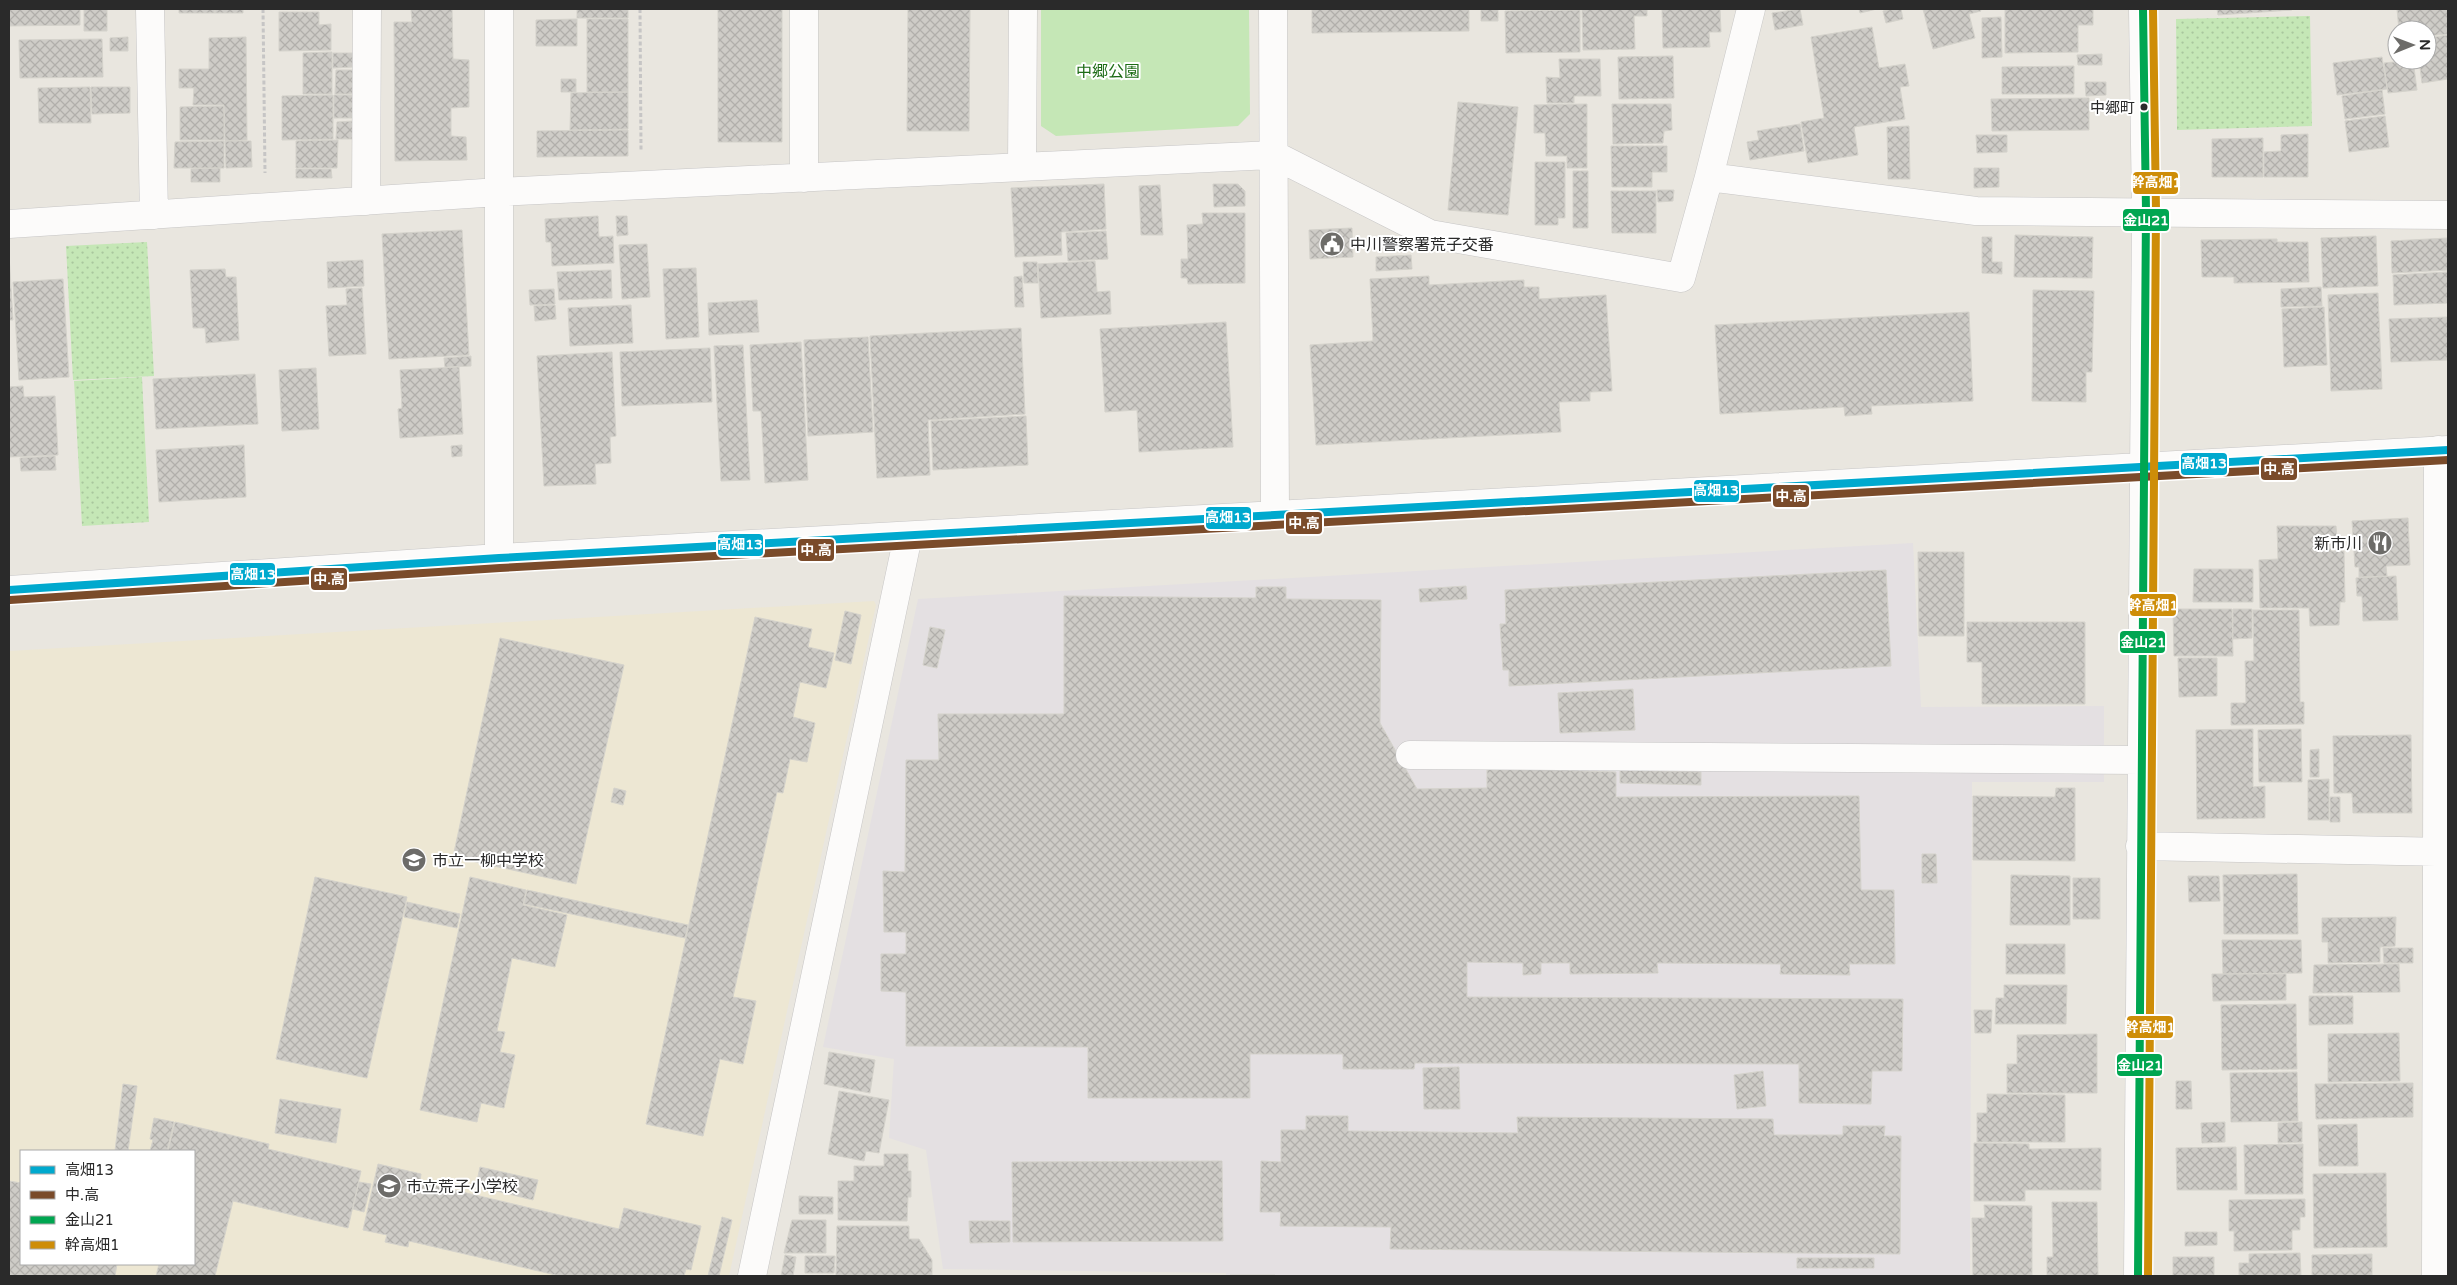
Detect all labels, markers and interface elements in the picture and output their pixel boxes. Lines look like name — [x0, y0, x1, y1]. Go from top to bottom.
north arrow — [2387, 20, 2437, 70]
text: N — [2416, 39, 2433, 51]
park label: 中郷公園 — [1076, 62, 1140, 82]
place label: 中郷町 — [2090, 99, 2135, 117]
marker: 中郷町 — [2139, 102, 2149, 112]
line badge: 幹高畑1 — [2132, 171, 2179, 195]
text: 幹高畑1 — [2131, 174, 2181, 191]
line badge: 金山21 — [2122, 208, 2170, 232]
text: 金山21 — [2123, 212, 2169, 229]
public building icon: 中川警察署荒子交番 — [1319, 231, 1345, 257]
place label: 中川警察署荒子交番 — [1350, 235, 1494, 255]
line badge: 高畑13 — [2180, 452, 2228, 476]
text: 高畑13 — [2181, 455, 2227, 472]
line badge: 中.高 — [2260, 457, 2298, 481]
text: 中.高 — [2263, 461, 2295, 478]
line badge: 高畑13 — [1693, 479, 1740, 503]
text: 高畑13 — [1693, 482, 1739, 499]
line badge: 中.高 — [1772, 484, 1810, 508]
text: 中.高 — [1775, 488, 1807, 505]
line badge: 高畑13 — [1205, 506, 1252, 530]
text: 高畑13 — [1205, 509, 1251, 526]
line badge: 中.高 — [1285, 511, 1323, 535]
text: 中.高 — [1288, 515, 1320, 532]
restaurant icon: 新市川 — [2367, 530, 2393, 556]
line badge: 高畑13 — [717, 533, 764, 557]
place label: 新市川 — [2314, 534, 2362, 554]
text: 高畑13 — [717, 536, 763, 553]
line badge: 中.高 — [797, 538, 835, 562]
text: 中.高 — [800, 542, 832, 559]
line badge: 高畑13 — [229, 562, 276, 586]
text: 高畑13 — [230, 566, 276, 583]
line badge: 中.高 — [310, 567, 348, 591]
text: 中.高 — [313, 571, 345, 588]
line badge: 幹高畑1 — [2129, 593, 2177, 617]
text: 幹高畑1 — [2128, 597, 2178, 614]
line badge: 金山21 — [2119, 630, 2166, 654]
text: 金山21 — [2120, 634, 2166, 651]
school or university icon: 市立一柳中学校 — [401, 847, 427, 873]
place label: 市立一柳中学校 — [432, 851, 544, 871]
line badge: 幹高畑1 — [2126, 1015, 2174, 1039]
text: 幹高畑1 — [2125, 1019, 2175, 1036]
line badge: 金山21 — [2116, 1053, 2163, 1077]
text: 金山21 — [2117, 1057, 2163, 1074]
legend — [20, 1150, 195, 1265]
text: 高畑13 — [65, 1161, 114, 1179]
school or university icon: 市立荒子小学校 — [376, 1173, 402, 1199]
place label: 市立荒子小学校 — [406, 1177, 518, 1197]
text: 中.高 — [65, 1186, 99, 1204]
text: 金山21 — [65, 1211, 114, 1229]
text: 幹高畑1 — [65, 1236, 119, 1254]

